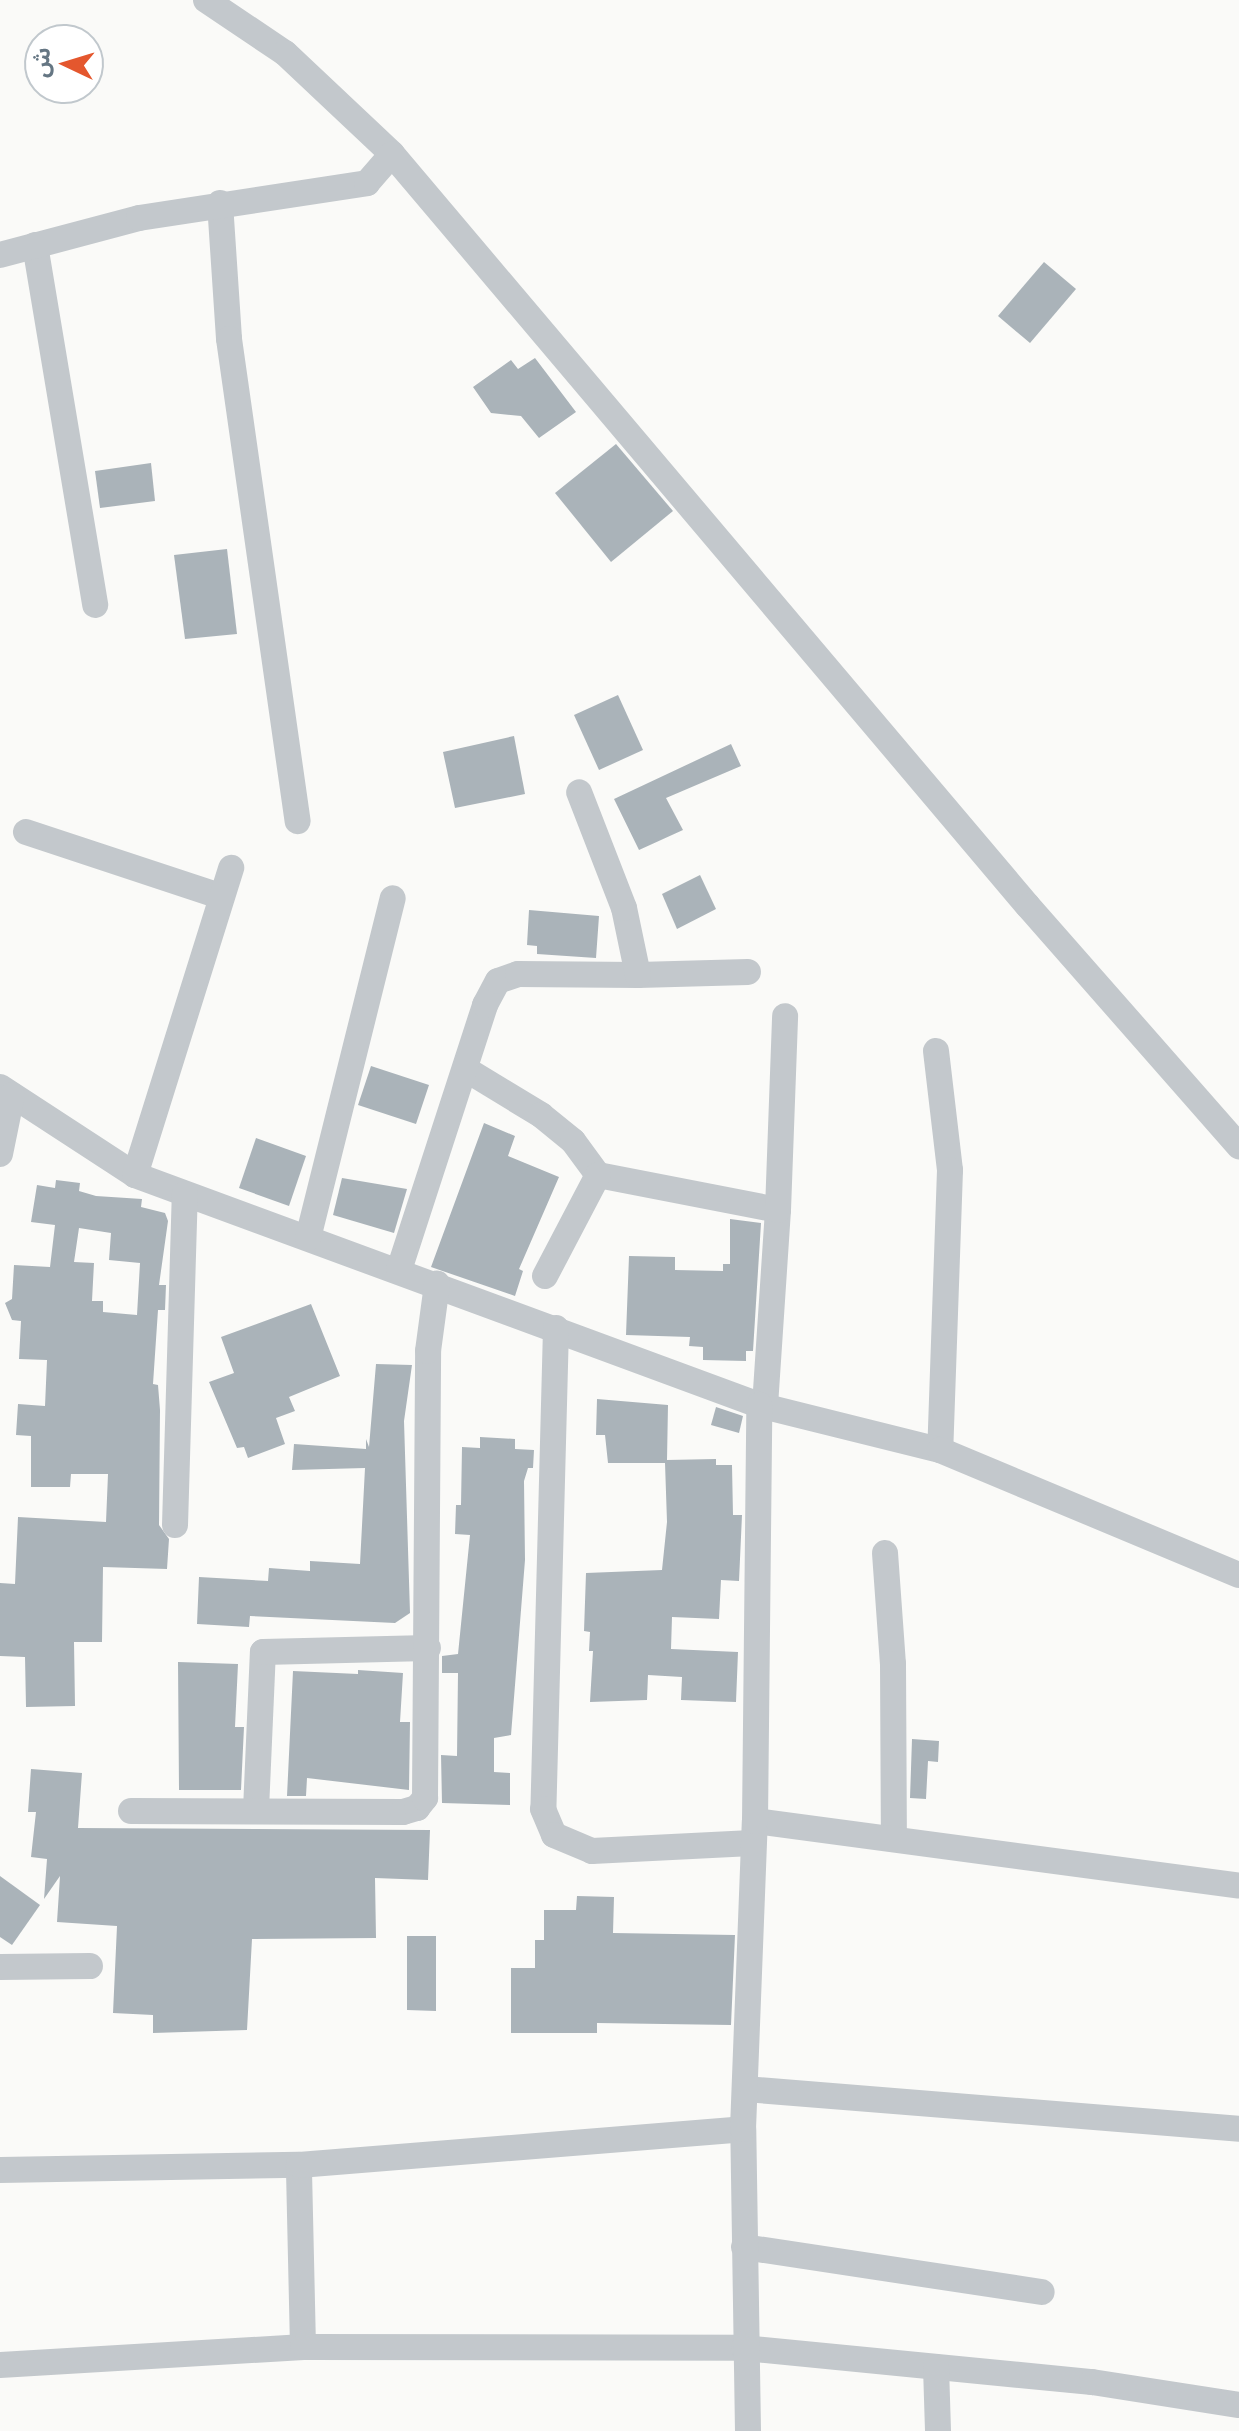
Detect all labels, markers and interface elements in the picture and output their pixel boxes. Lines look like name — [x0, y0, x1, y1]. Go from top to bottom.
north arrow — [24, 24, 104, 104]
text: ش — [27, 46, 56, 78]

